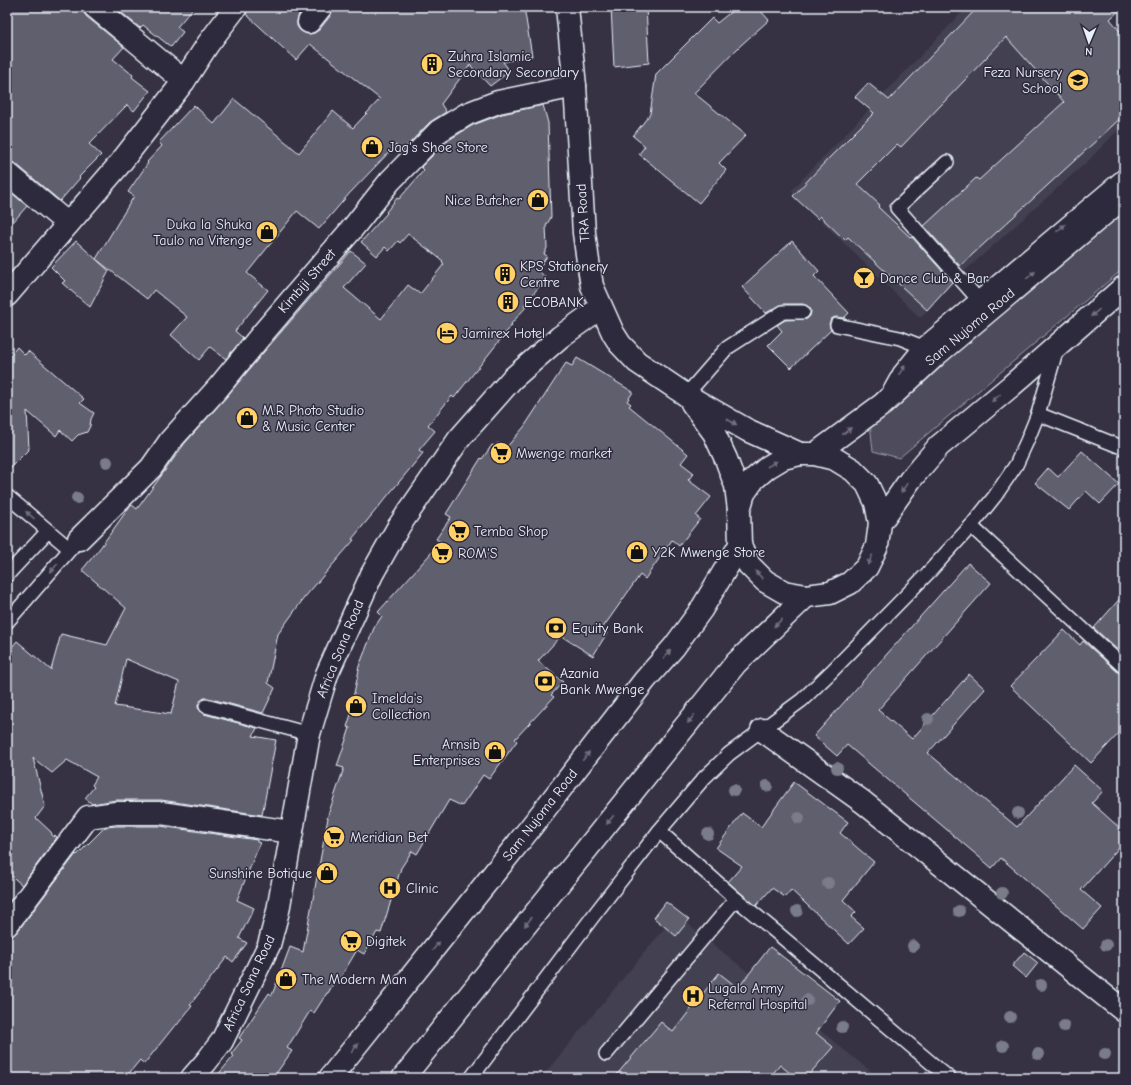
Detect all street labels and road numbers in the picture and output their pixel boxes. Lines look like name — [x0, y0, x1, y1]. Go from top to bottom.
street label: TRA Road — [572, 183, 594, 243]
street label: Kimbiji Street — [275, 245, 340, 317]
street label: Sam Nujoma Road — [922, 284, 1018, 370]
street label: Africa Sana Road — [313, 597, 367, 701]
street label: Sam Nujoma Road — [499, 766, 581, 864]
street label: Africa Sana Road — [219, 932, 279, 1034]

